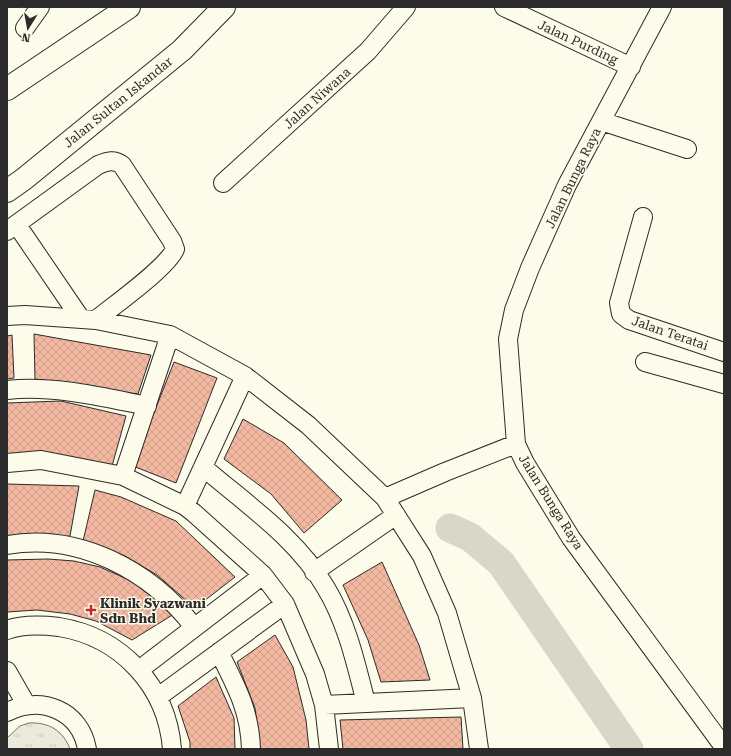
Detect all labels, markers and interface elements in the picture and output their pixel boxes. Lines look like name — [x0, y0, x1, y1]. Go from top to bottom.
north arrow — [8, 8, 48, 48]
street label: Jalan Purding — [535, 17, 621, 67]
text: N — [20, 30, 32, 45]
street label: Jalan Sultan Iskandar — [61, 53, 176, 150]
street label: Jalan Niwana — [281, 64, 353, 132]
street label: Jalan Bunga Raya — [542, 126, 604, 230]
street label: Jalan Teratai — [630, 313, 710, 353]
street label: Jalan Bunga Raya — [516, 452, 586, 552]
place label: Klinik Syazwani Sdn Bhd — [100, 596, 206, 626]
marker: Klinik Syazwani Sdn Bhd — [85, 604, 97, 616]

